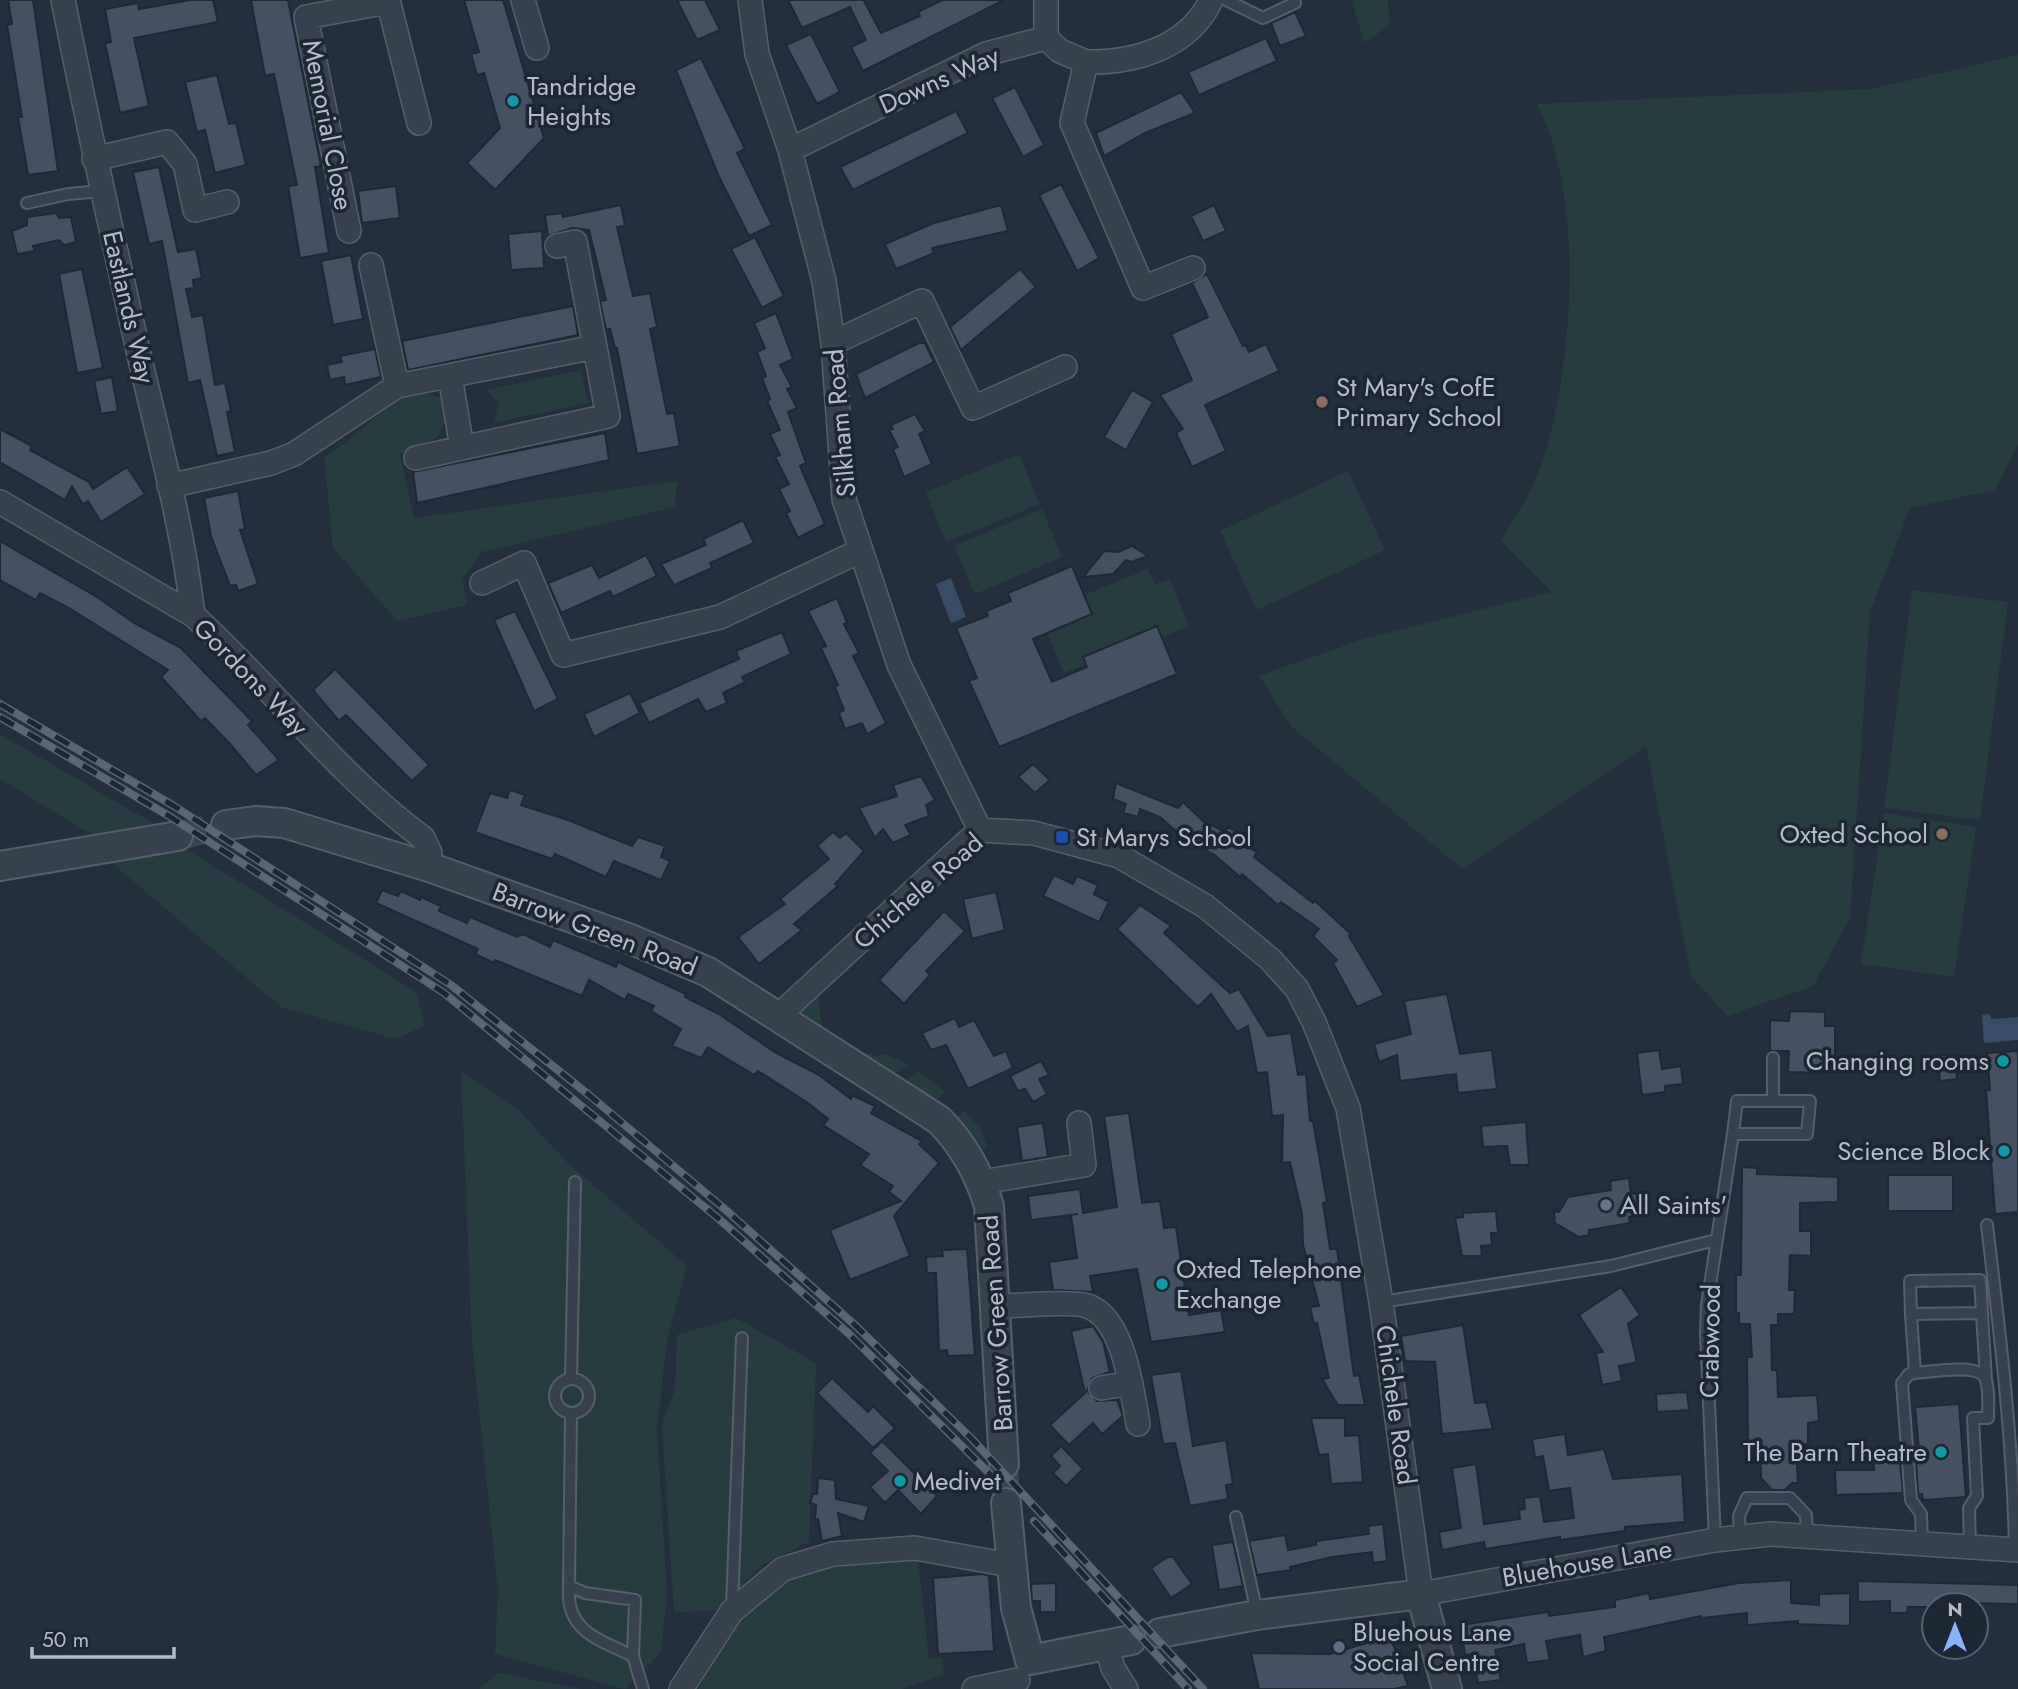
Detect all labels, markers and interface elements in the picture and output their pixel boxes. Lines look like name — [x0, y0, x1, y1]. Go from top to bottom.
street label: Downs Way — [873, 36, 1006, 123]
street label: Memorial Close — [293, 37, 363, 213]
place label: Tandridge Heights — [527, 67, 636, 135]
marker: Tandridge Heights — [505, 93, 521, 109]
street label: Eastlands Way — [93, 227, 165, 388]
street label: Silkham Road — [815, 347, 865, 499]
place label: St Mary's CofE Primary School — [1336, 368, 1502, 436]
marker: St Mary's CofE Primary School — [1314, 394, 1330, 410]
street label: Gordons Way — [185, 609, 318, 745]
place label: Oxted School — [1780, 815, 1928, 853]
place label: St Marys School — [1076, 818, 1252, 856]
street label: Chichele Road — [845, 824, 991, 958]
marker: Oxted School — [1934, 826, 1950, 842]
marker: St Marys School — [1054, 829, 1070, 845]
street label: Barrow Green Road — [487, 872, 703, 986]
place label: Changing rooms — [1806, 1042, 1989, 1080]
marker: Changing rooms — [1995, 1053, 2011, 1069]
place label: Science Block — [1837, 1132, 1991, 1170]
marker: Science Block — [1996, 1143, 2012, 1159]
place label: All Saints' — [1620, 1186, 1727, 1224]
marker: All Saints' — [1598, 1197, 1614, 1213]
street label: Barrow Green Road — [969, 1214, 1023, 1432]
place label: Oxted Telephone Exchange — [1176, 1250, 1362, 1318]
marker: Oxted Telephone Exchange — [1154, 1276, 1170, 1292]
street label: Crabwood — [1690, 1284, 1730, 1398]
street label: Chichele Road — [1366, 1323, 1426, 1487]
place label: The Barn Theatre — [1743, 1433, 1927, 1471]
marker: The Barn Theatre — [1933, 1444, 1949, 1460]
place label: Medivet — [914, 1462, 1001, 1500]
marker: Medivet — [892, 1473, 908, 1489]
street label: Bluehouse Lane — [1499, 1529, 1675, 1597]
north arrow — [1920, 1591, 1990, 1661]
text: N — [1947, 1596, 1963, 1623]
place label: Bluehous Lane Social Centre — [1353, 1613, 1512, 1681]
scale bar — [32, 1616, 173, 1660]
text: 50 m — [42, 1625, 89, 1655]
marker: Bluehous Lane Social Centre — [1331, 1639, 1347, 1655]

